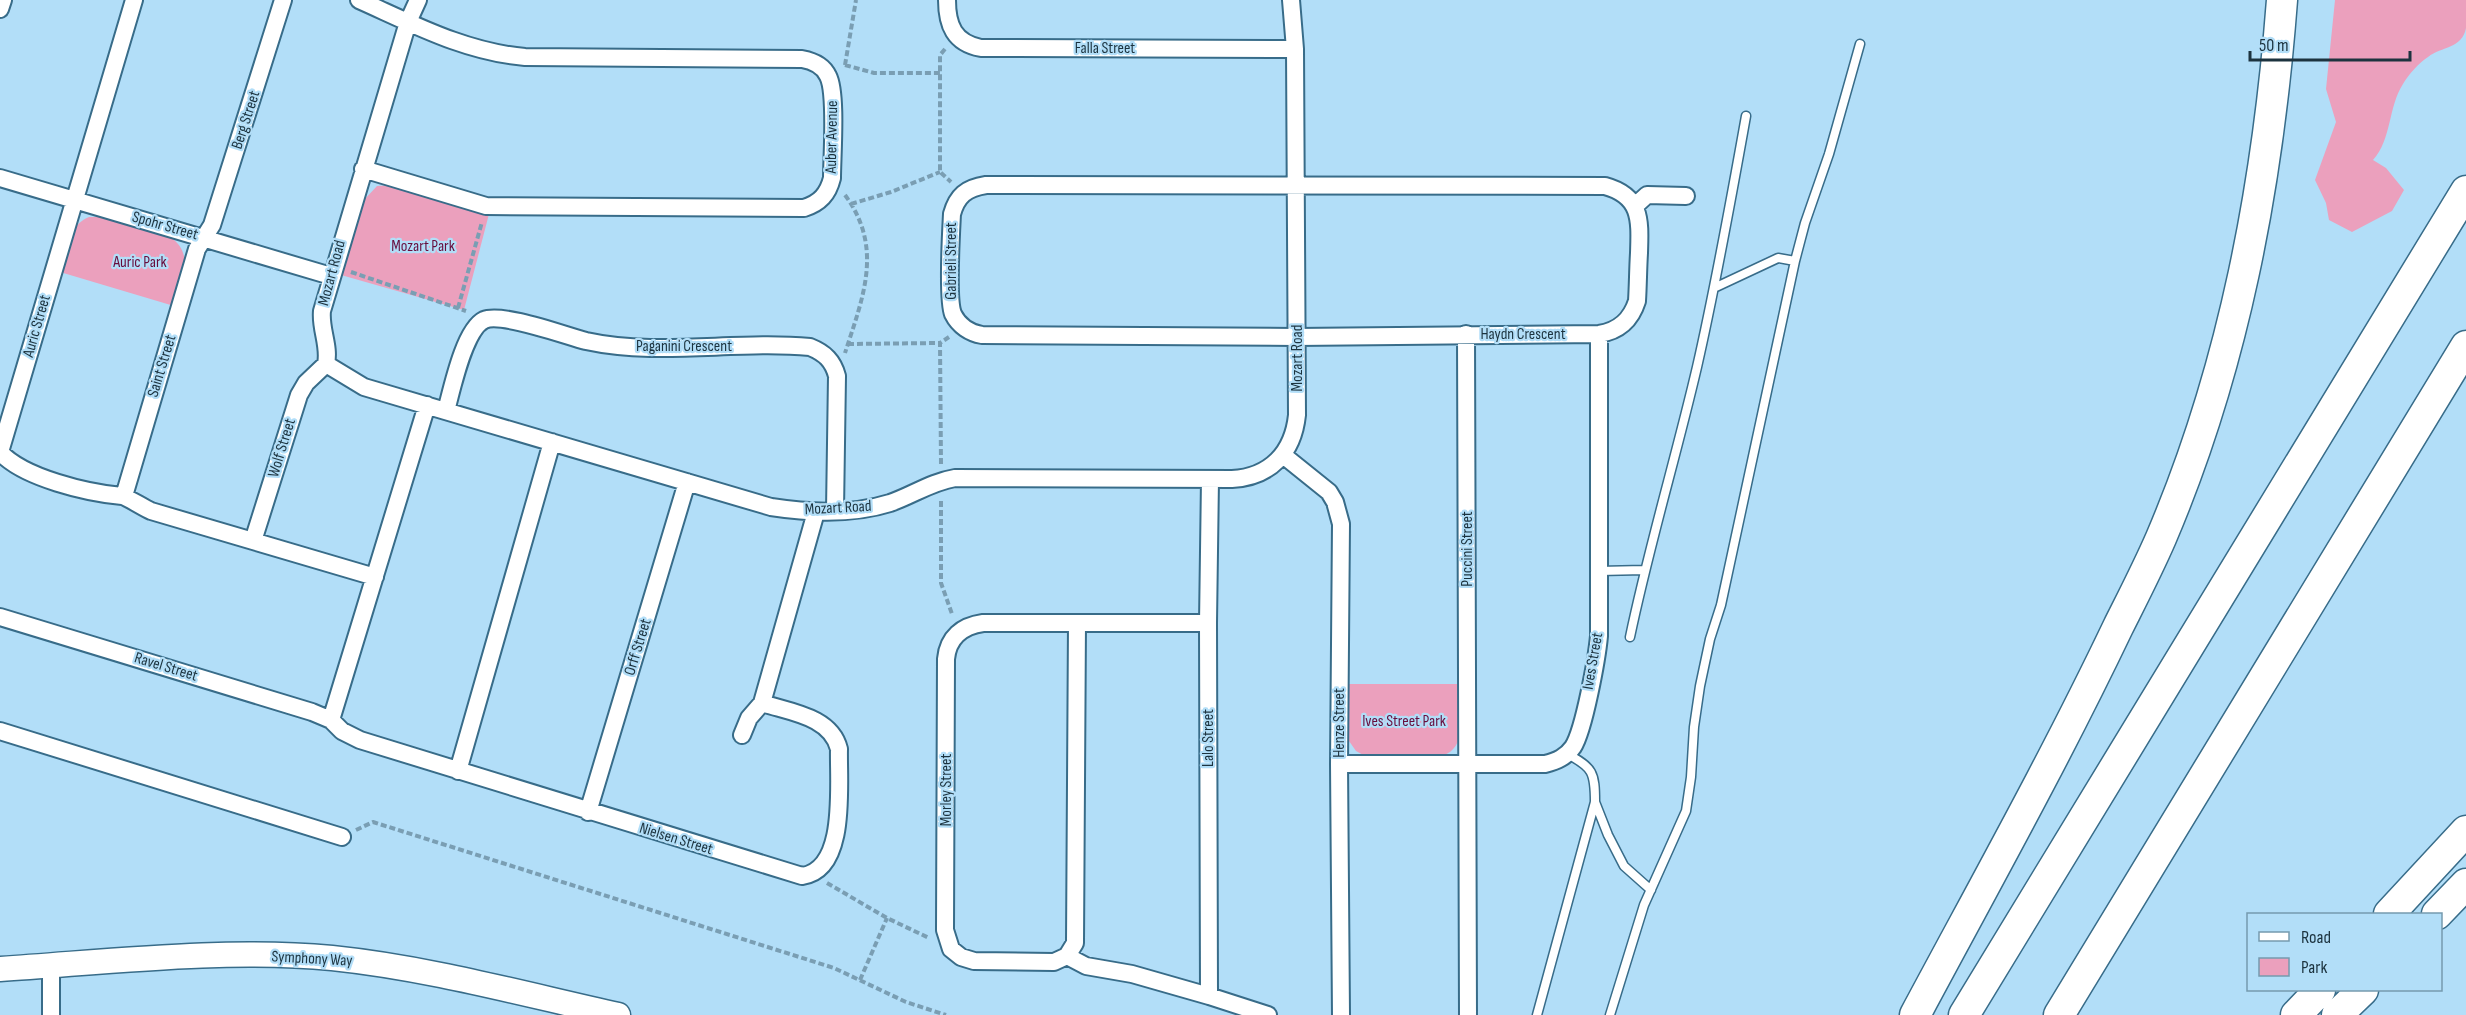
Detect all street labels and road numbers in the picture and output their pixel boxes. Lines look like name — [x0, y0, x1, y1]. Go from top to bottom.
street label: Falla Street — [1075, 39, 1135, 58]
street label: Berg Street — [228, 88, 264, 152]
street label: Auber Avenue — [822, 100, 842, 175]
street label: Spohr Street — [130, 208, 200, 245]
street label: Gabrieli Street — [942, 222, 961, 300]
street label: Mozart Road — [314, 238, 350, 308]
street label: Auric Street — [19, 293, 55, 360]
street label: Mozart Road — [1288, 325, 1307, 391]
street label: Haydn Crescent — [1480, 325, 1566, 344]
street label: Saint Street — [144, 332, 180, 399]
street label: Paganini Crescent — [636, 337, 732, 356]
street label: Wolf Street — [264, 416, 300, 480]
street label: Mozart Road — [804, 497, 872, 519]
street label: Puccini Street — [1458, 511, 1477, 587]
street label: Orff Street — [620, 616, 656, 678]
street label: Ives Street — [1579, 631, 1607, 691]
street label: Ravel Street — [132, 648, 200, 686]
street label: Henze Street — [1330, 688, 1349, 758]
street label: Lalo Street — [1199, 709, 1218, 767]
street label: Morley Street — [937, 754, 956, 826]
street label: Nielsen Street — [637, 819, 715, 859]
street label: Symphony Way — [271, 947, 353, 971]

